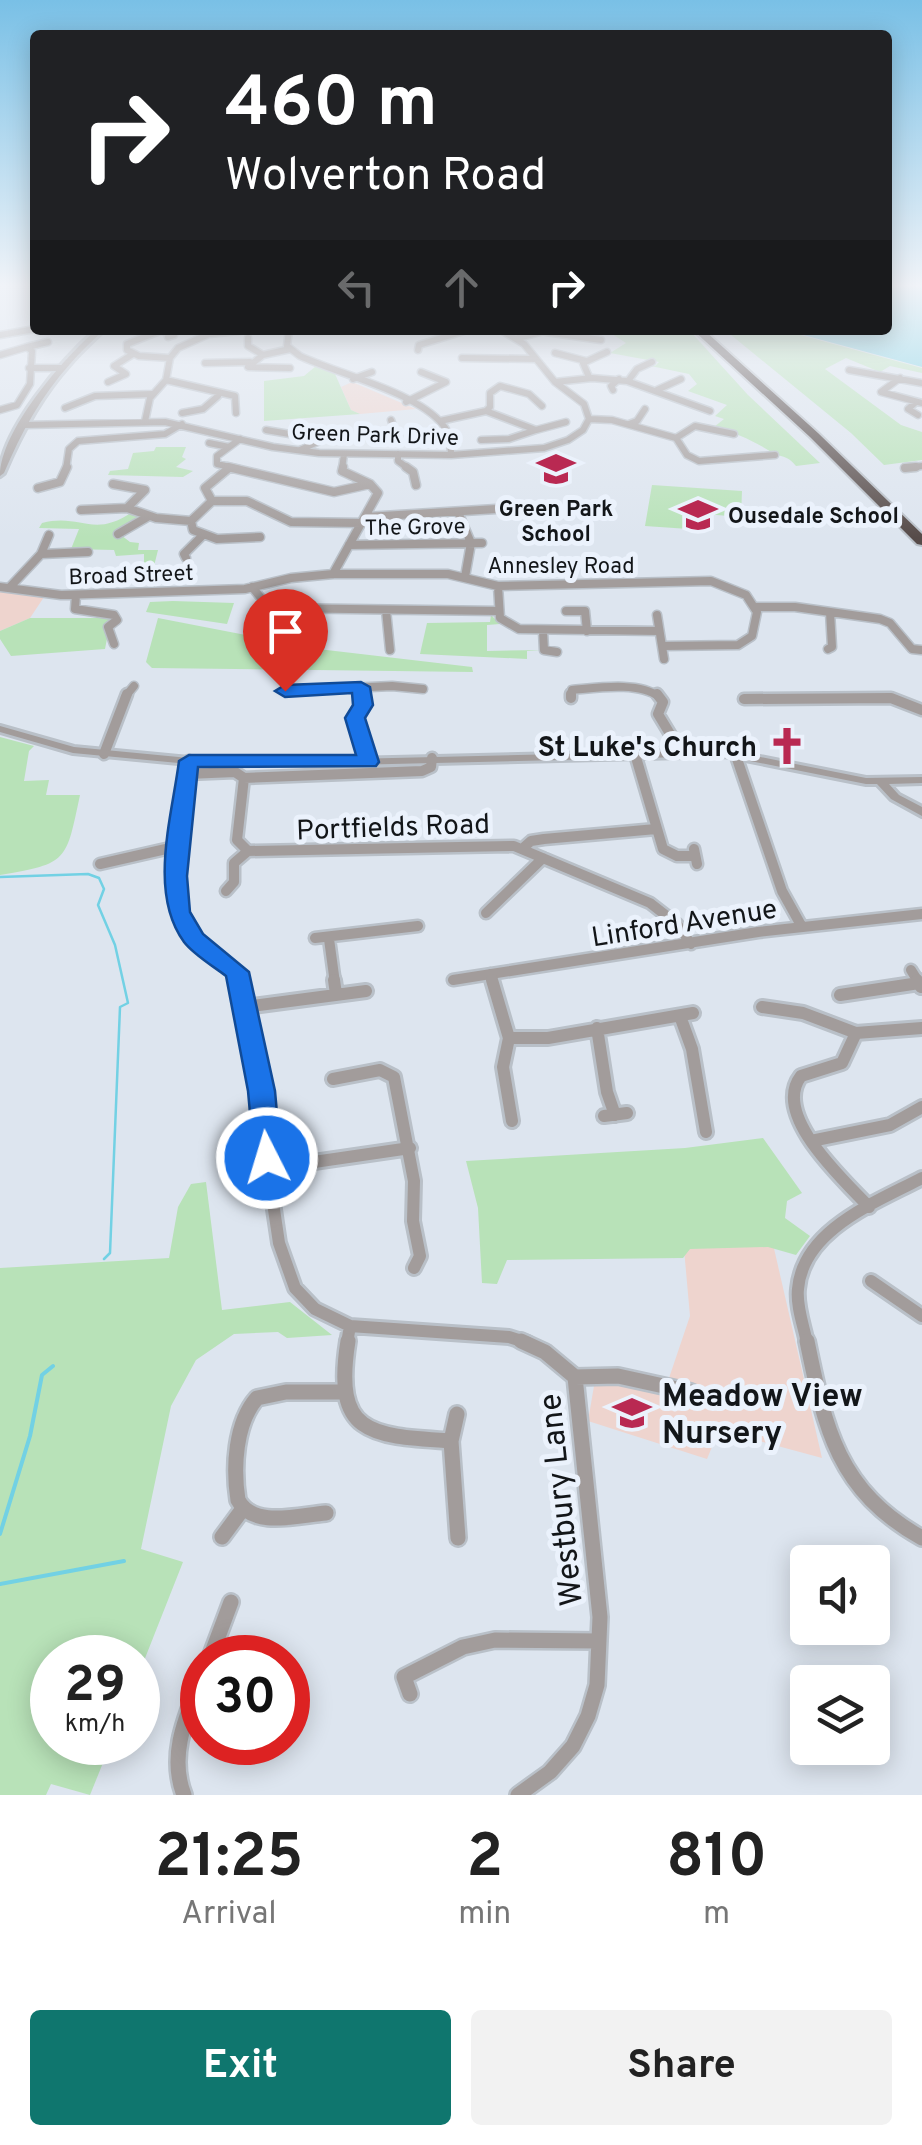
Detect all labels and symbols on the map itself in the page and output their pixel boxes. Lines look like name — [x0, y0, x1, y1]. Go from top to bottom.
street label: Green Park Drive — [291, 420, 459, 453]
school or university icon: Green Park School — [535, 448, 577, 490]
school or university icon: Ousedale School — [677, 494, 719, 536]
place label: Green Park School — [499, 497, 613, 549]
place label: Ousedale School — [728, 504, 899, 531]
street label: The Grove — [364, 514, 466, 543]
street label: Annesley Road — [487, 554, 635, 581]
street label: Broad Street — [68, 561, 194, 592]
pin — [243, 589, 328, 692]
church icon: St Luke's Church — [766, 725, 808, 767]
place label: St Luke's Church — [538, 731, 757, 767]
street label: Portfields Road — [296, 808, 491, 850]
street label: Linford Avenue — [589, 893, 780, 957]
position arrow — [215, 1106, 319, 1210]
place label: Meadow View Nursery — [662, 1378, 863, 1455]
street label: Westbury Lane — [532, 1391, 594, 1608]
school or university icon: Meadow View Nursery — [611, 1392, 653, 1434]
speed limit sign: 30 — [180, 1635, 310, 1765]

